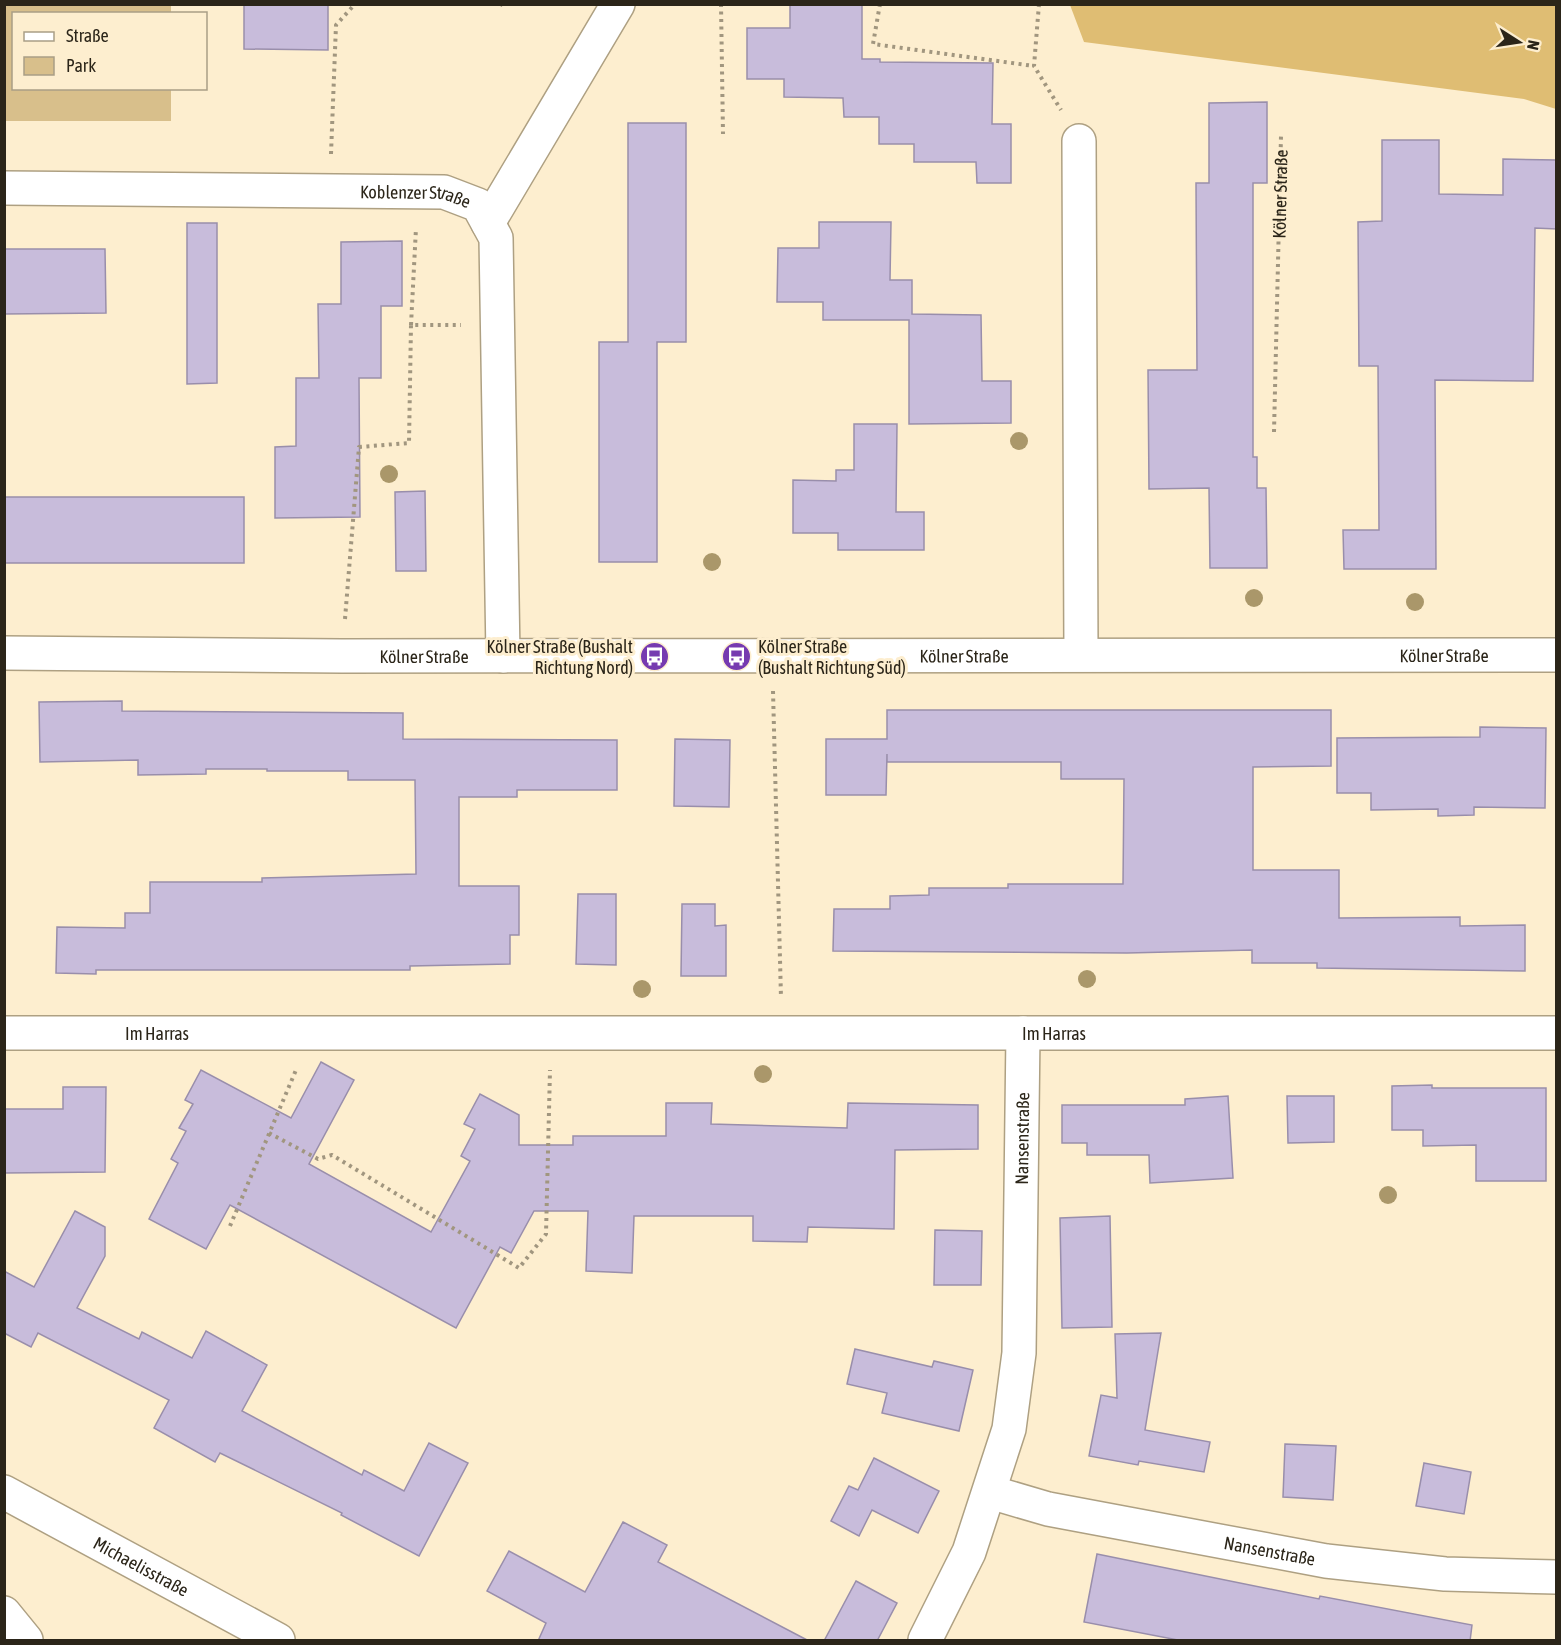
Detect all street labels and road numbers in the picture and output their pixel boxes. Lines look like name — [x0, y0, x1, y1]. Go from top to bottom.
street label: Kölner Straße — [1268, 149, 1291, 239]
street label: Koblenzer Straße — [360, 181, 474, 212]
street label: Kölner Straße — [379, 645, 469, 666]
street label: Kölner Straße — [919, 645, 1009, 666]
street label: Kölner Straße — [1399, 645, 1489, 666]
street label: Im Harras — [125, 1023, 189, 1044]
street label: Im Harras — [1022, 1023, 1086, 1044]
street label: Nansenstraße — [1011, 1092, 1033, 1185]
street label: Michaelisstraße — [90, 1532, 192, 1600]
street label: Nansenstraße — [1222, 1532, 1317, 1569]

